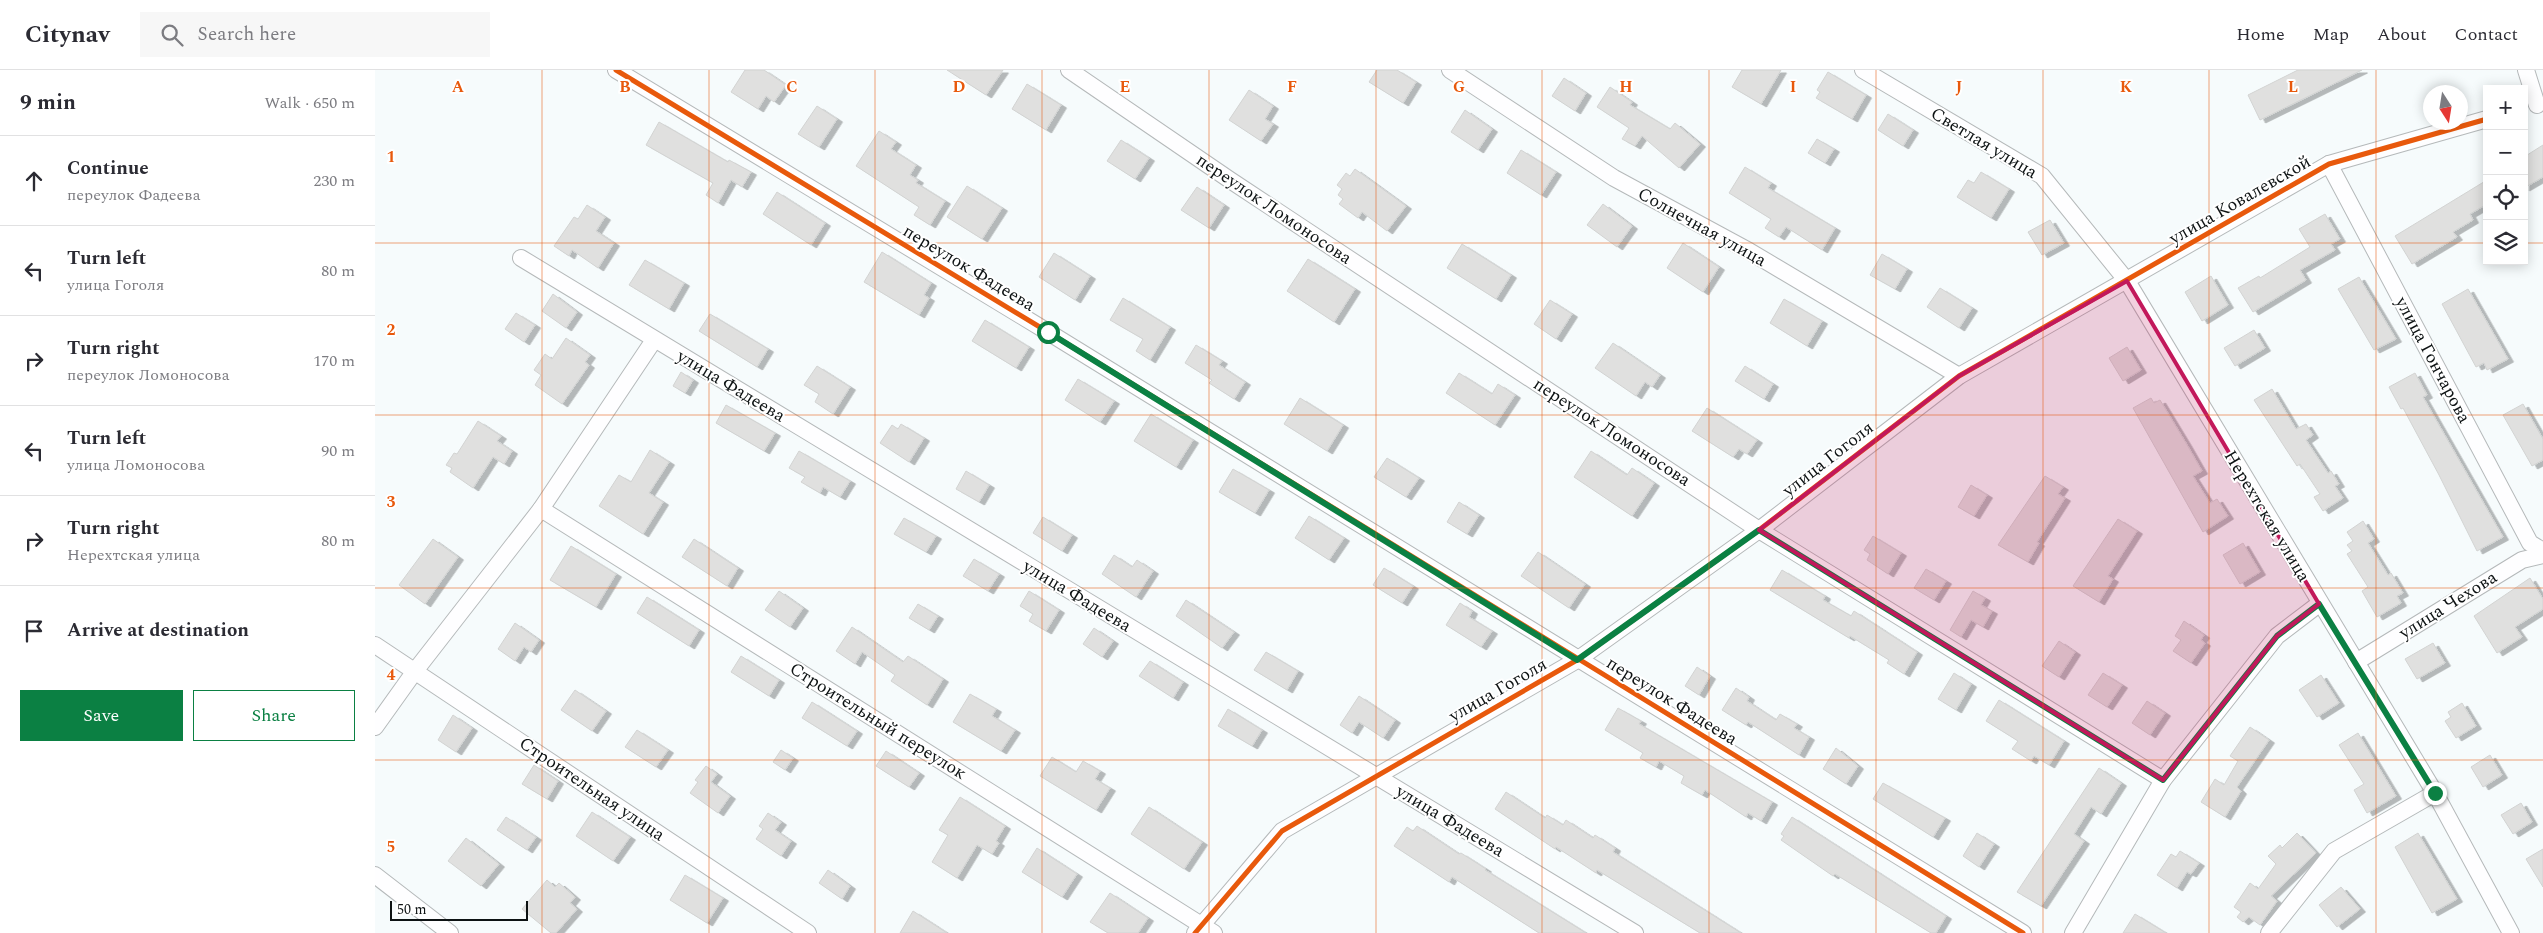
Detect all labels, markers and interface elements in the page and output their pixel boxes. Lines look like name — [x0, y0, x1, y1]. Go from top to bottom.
search box — [140, 12, 490, 57]
text: Citynav — [25, 17, 110, 53]
text: Search here — [198, 20, 296, 49]
icon: search — [158, 21, 186, 49]
text: Home — [2236, 21, 2285, 48]
text: Map — [2313, 21, 2349, 48]
text: About — [2377, 21, 2427, 48]
text: Contact — [2455, 21, 2518, 48]
text: A — [452, 75, 465, 99]
text: B — [619, 75, 631, 99]
text: C — [786, 75, 798, 99]
text: D — [953, 75, 966, 99]
text: E — [1120, 75, 1130, 99]
text: F — [1287, 75, 1297, 99]
text: G — [1453, 75, 1465, 99]
text: H — [1619, 75, 1633, 99]
text: I — [1790, 75, 1796, 99]
text: J — [1956, 75, 1963, 99]
text: K — [2120, 75, 2133, 99]
text: L — [2288, 75, 2298, 99]
north arrow — [2423, 85, 2468, 130]
map controls — [2483, 85, 2528, 265]
button: + — [2483, 85, 2528, 130]
text: 9 min — [20, 87, 76, 119]
text: Walk · 650 m — [264, 91, 355, 115]
street label: Светлая улица — [1925, 100, 2043, 186]
button: − — [2483, 130, 2528, 175]
text: 1 — [387, 145, 395, 169]
street label: переулок Ломоносова — [1191, 147, 1358, 271]
street label: улица Ковалевской — [2163, 148, 2316, 252]
text: Continue — [67, 154, 149, 183]
icon: ahead — [20, 167, 48, 195]
text: 230 m — [313, 169, 355, 193]
button: locate — [2483, 175, 2528, 220]
street label: Солнечная улица — [1633, 180, 1772, 274]
text: переулок Фадеева — [67, 183, 201, 207]
street label: переулок Фадеева — [898, 218, 1041, 318]
button: layers — [2483, 220, 2528, 265]
text: Turn left — [67, 244, 146, 273]
icon: left — [20, 257, 48, 285]
text: 80 m — [321, 259, 355, 283]
text: улица Гоголя — [67, 273, 164, 297]
street label: улица Гончарова — [2388, 291, 2478, 428]
text: 2 — [387, 318, 396, 342]
route start — [1037, 321, 1060, 344]
text: Turn right — [67, 334, 160, 363]
street label: улица Фадеева — [671, 342, 791, 429]
icon: right — [20, 347, 48, 375]
text: 170 m — [313, 349, 355, 373]
text: переулок Ломоносова — [67, 363, 230, 387]
street label: переулок Ломоносова — [1528, 371, 1696, 493]
street label: улица Гоголя — [1776, 415, 1879, 504]
text: Turn left — [67, 424, 146, 453]
icon: left — [20, 437, 48, 465]
text: 90 m — [321, 439, 355, 463]
street label: Нерехтская улица — [2217, 445, 2317, 587]
text: улица Ломоносова — [67, 453, 205, 477]
text: 3 — [387, 490, 396, 514]
text: Turn right — [67, 514, 160, 543]
icon: right — [20, 527, 48, 555]
text: 80 m — [321, 529, 355, 553]
text: Нерехтская улица — [67, 543, 200, 567]
street label: улица Фадеева — [1017, 552, 1137, 639]
street label: улица Чехова — [2393, 564, 2503, 647]
text: Arrive at destination — [67, 616, 249, 645]
icon: arrive — [20, 617, 48, 645]
street label: переулок Фадеева — [1601, 650, 1743, 752]
street label: улица Гоголя — [1443, 651, 1552, 730]
street label: Строительный переулок — [784, 655, 972, 787]
text: 4 — [387, 663, 396, 687]
button: Save — [20, 690, 183, 741]
button: Share — [193, 690, 355, 741]
street label: Строительная улица — [514, 730, 671, 848]
street label: улица Фадеева — [1390, 777, 1510, 864]
route end — [2424, 782, 2447, 805]
text: 5 — [387, 835, 395, 859]
scale bar — [390, 898, 527, 921]
text: 50 m — [397, 899, 427, 920]

